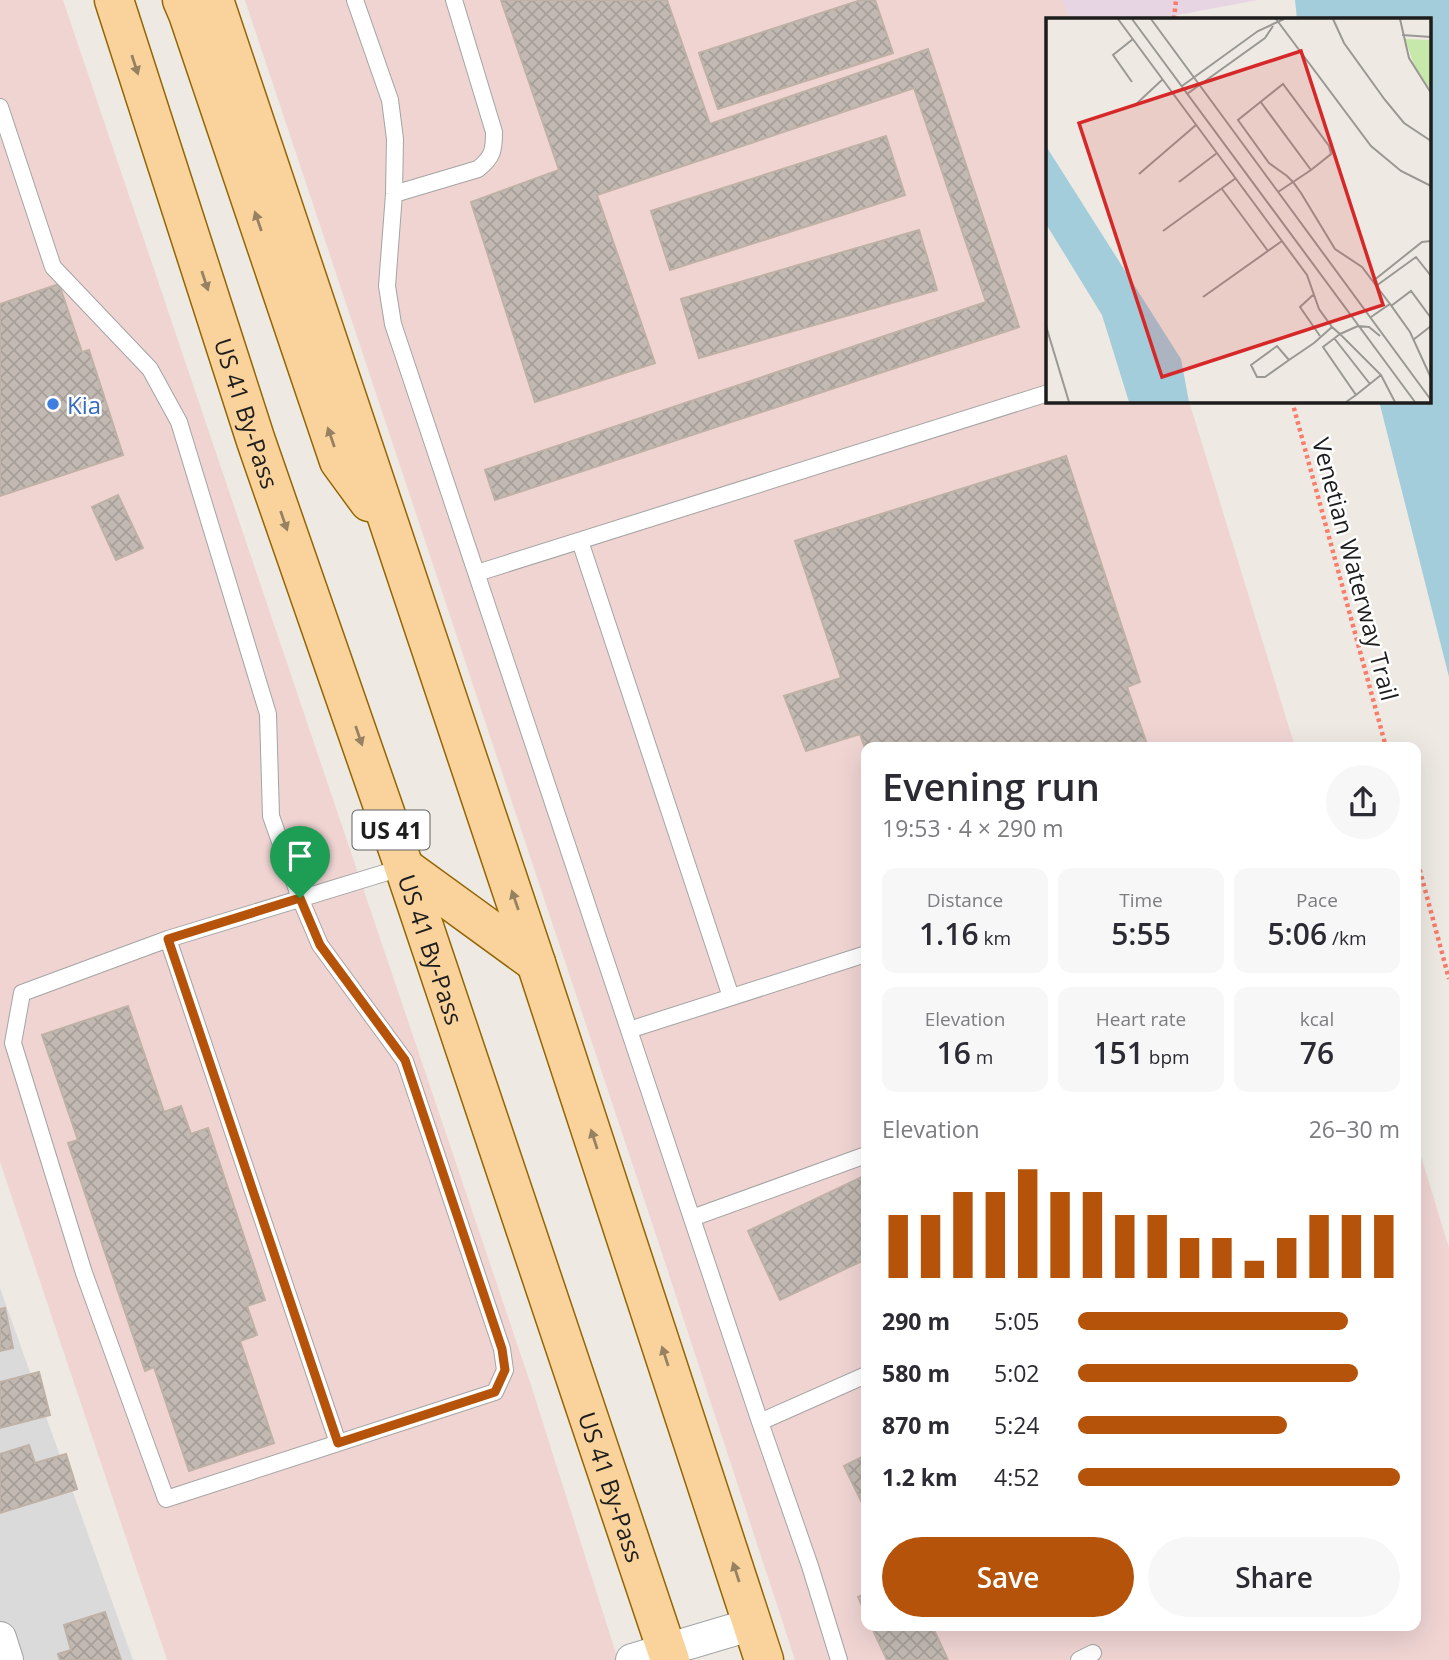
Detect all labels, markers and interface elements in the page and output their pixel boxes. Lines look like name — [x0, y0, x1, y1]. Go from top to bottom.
inset map — [1046, 18, 1432, 402]
one-way arrow — [130, 55, 141, 76]
one-way arrow — [252, 210, 263, 231]
one-way arrow — [200, 271, 210, 292]
street label: US 41 By-Pass — [207, 334, 288, 493]
place label: Kia — [67, 388, 101, 421]
marker: Kia — [45, 396, 61, 412]
one-way arrow — [325, 426, 336, 447]
street label: Venetian Waterway Trail — [1305, 434, 1407, 704]
one-way arrow — [279, 510, 290, 531]
one-way arrow — [354, 725, 365, 746]
text: Evening run — [882, 760, 1100, 812]
button: share — [1326, 765, 1400, 839]
road number: US 41 — [352, 810, 430, 850]
text: 19:53 · 4 × 290 m — [882, 812, 1064, 844]
pin — [270, 826, 330, 898]
icon: arrive — [281, 837, 319, 875]
street label: US 41 By-Pass — [391, 870, 472, 1029]
text: Distance — [927, 887, 1003, 913]
text: Time — [1119, 887, 1163, 913]
text: Pace — [1296, 887, 1338, 913]
one-way arrow — [509, 890, 520, 911]
text: 1.16 — [919, 913, 979, 954]
text: 5:55 — [1111, 913, 1171, 954]
text: 5:06 — [1267, 913, 1327, 954]
text: km — [979, 925, 1011, 951]
text: /km — [1327, 925, 1367, 951]
text: Elevation — [925, 1006, 1005, 1032]
text: Heart rate — [1096, 1006, 1186, 1032]
text: kcal — [1300, 1006, 1334, 1032]
text: 16 — [937, 1032, 971, 1073]
text: 151 — [1092, 1032, 1144, 1073]
text: 76 — [1300, 1032, 1334, 1073]
text: m — [971, 1044, 993, 1070]
text: bpm — [1144, 1044, 1190, 1070]
text: Elevation — [882, 1113, 980, 1145]
text: 26–30 m — [1309, 1113, 1400, 1145]
one-way arrow — [588, 1129, 599, 1150]
text: 290 m — [882, 1305, 950, 1337]
text: 5:05 — [994, 1305, 1040, 1337]
one-way arrow — [659, 1345, 670, 1366]
text: 580 m — [882, 1357, 950, 1389]
text: 5:02 — [994, 1357, 1040, 1389]
street label: US 41 By-Pass — [571, 1407, 652, 1566]
text: 870 m — [882, 1409, 950, 1441]
text: 5:24 — [994, 1409, 1040, 1441]
text: 1.2 km — [882, 1461, 958, 1493]
text: 4:52 — [994, 1461, 1040, 1493]
button: Save — [882, 1537, 1134, 1617]
button: Share — [1148, 1537, 1400, 1617]
one-way arrow — [730, 1561, 741, 1582]

